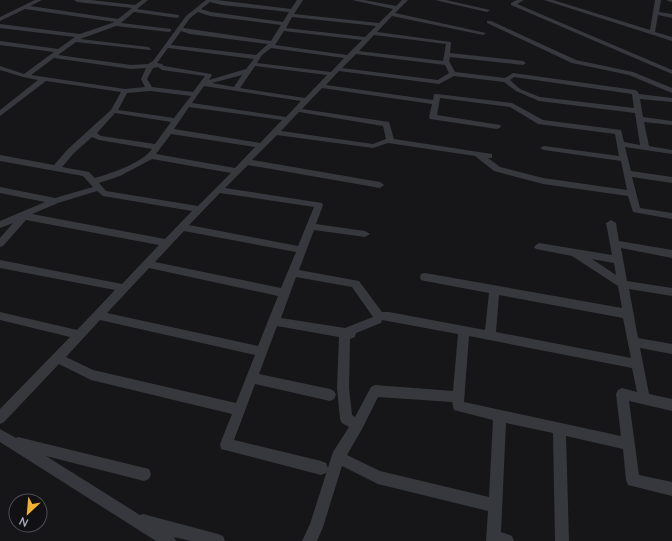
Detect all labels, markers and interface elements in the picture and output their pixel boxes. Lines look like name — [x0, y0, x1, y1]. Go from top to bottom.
north arrow — [8, 493, 48, 533]
text: N — [17, 515, 30, 530]

